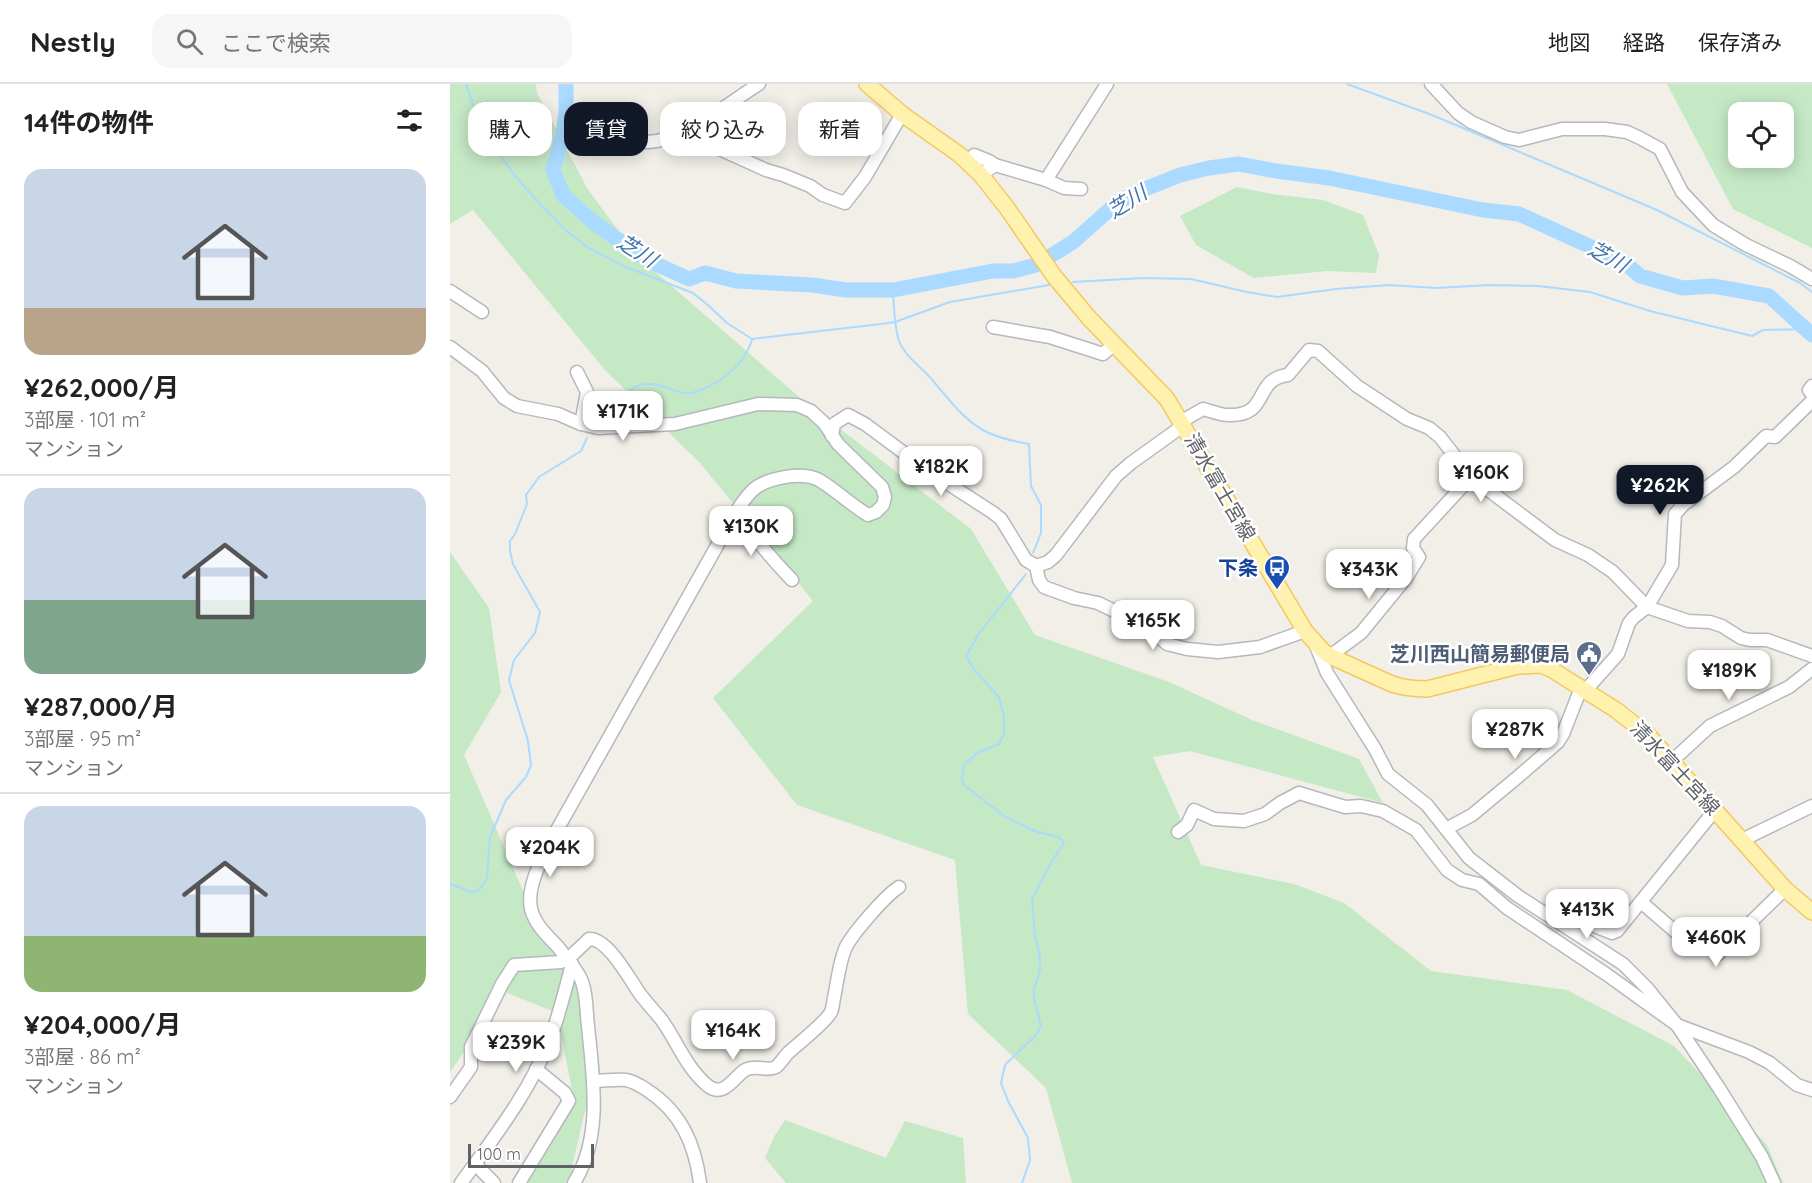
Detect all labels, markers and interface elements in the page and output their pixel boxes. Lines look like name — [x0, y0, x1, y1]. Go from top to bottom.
search box — [152, 14, 572, 68]
text: Nestly — [30, 24, 116, 59]
icon: search — [173, 25, 206, 58]
text: ここで検索 — [221, 29, 331, 57]
text: 地図 — [1548, 29, 1590, 55]
text: 経路 — [1623, 29, 1665, 55]
text: 保存済み — [1698, 29, 1782, 55]
chip: 購入 — [468, 102, 552, 156]
chip: 賃貸 — [564, 102, 648, 156]
chip: 絞り込み — [660, 102, 786, 156]
chip: 新着 — [798, 102, 882, 156]
map controls — [1728, 102, 1794, 168]
button: locate — [1728, 102, 1794, 168]
icon: filters — [393, 104, 426, 137]
text: 14件の物件 — [24, 106, 153, 139]
water label: 芝川 — [1102, 178, 1153, 223]
icon: home — [171, 208, 279, 316]
water label: 芝川 — [613, 228, 664, 273]
water label: 芝川 — [1584, 235, 1635, 279]
text: ¥262,000/月 — [24, 371, 179, 404]
pin: ¥171K — [581, 391, 665, 442]
text: ¥171K — [597, 398, 649, 423]
text: 3部屋 · 101 m² — [24, 407, 146, 432]
street label: 清水富士宮線 — [1180, 429, 1261, 545]
text: マンション — [24, 436, 124, 461]
pin: ¥182K — [899, 446, 983, 497]
pin: ¥160K — [1439, 452, 1523, 503]
text: ¥182K — [913, 453, 969, 478]
text: ¥160K — [1453, 459, 1509, 484]
pin: ¥262K — [1618, 465, 1702, 516]
text: ¥262K — [1631, 472, 1689, 497]
pin: ¥130K — [709, 506, 793, 557]
text: ¥130K — [723, 513, 779, 538]
icon: home — [171, 527, 279, 635]
pin: ¥343K — [1327, 549, 1411, 600]
bus stop icon: 下条 — [1262, 553, 1292, 591]
place label: 下条 — [1218, 555, 1258, 580]
text: ¥343K — [1340, 556, 1398, 581]
pin: ¥165K — [1111, 600, 1195, 651]
text: ¥165K — [1125, 607, 1181, 632]
public building icon: 芝川西山簡易郵便局 — [1574, 639, 1604, 677]
place label: 芝川西山簡易郵便局 — [1390, 641, 1570, 666]
pin: ¥189K — [1687, 650, 1771, 701]
text: ¥189K — [1701, 657, 1757, 682]
text: ¥287,000/月 — [24, 690, 178, 723]
pin: ¥287K — [1473, 709, 1557, 760]
street label: 清水富士宮線 — [1625, 715, 1725, 820]
text: ¥287K — [1486, 716, 1544, 741]
text: 3部屋 · 95 m² — [24, 726, 141, 751]
text: マンション — [24, 755, 124, 780]
pin: ¥204K — [508, 827, 592, 878]
text: ¥204K — [520, 834, 580, 859]
icon: home — [171, 845, 279, 953]
pin: ¥413K — [1545, 889, 1629, 940]
text: ¥413K — [1560, 896, 1614, 921]
pin: ¥460K — [1674, 917, 1758, 968]
text: ¥460K — [1686, 924, 1746, 949]
text: ¥204,000/月 — [24, 1008, 181, 1041]
pin: ¥164K — [691, 1010, 775, 1061]
text: ¥164K — [705, 1017, 761, 1042]
pin: ¥239K — [474, 1022, 558, 1073]
text: ¥239K — [487, 1029, 545, 1054]
text: 3部屋 · 86 m² — [24, 1044, 141, 1069]
text: マンション — [24, 1073, 124, 1098]
scale bar — [468, 1141, 594, 1168]
text: 100 m — [477, 1144, 521, 1164]

